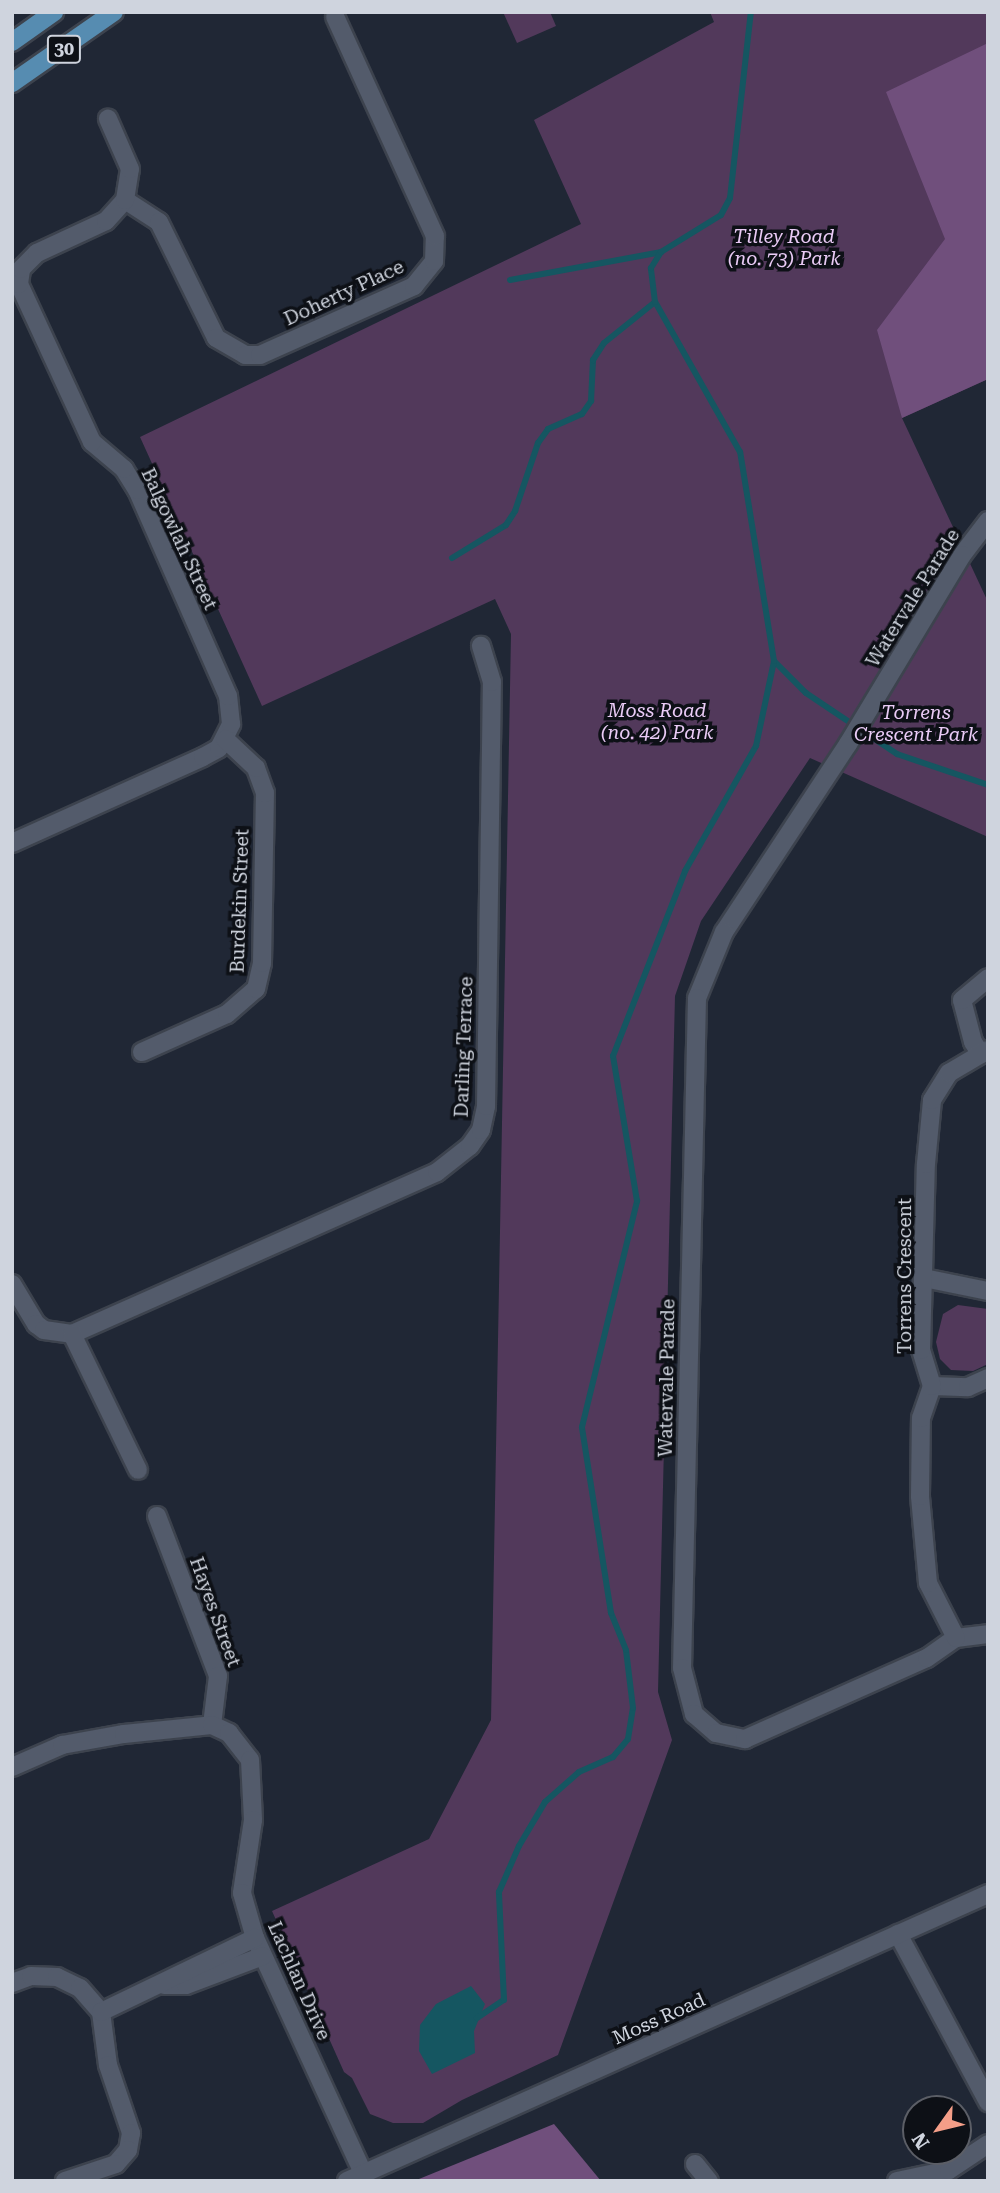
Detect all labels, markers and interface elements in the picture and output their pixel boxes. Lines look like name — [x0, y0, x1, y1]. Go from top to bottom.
road number: 30 — [46, 34, 82, 64]
park label: Tilley Road (no. 73) Park — [728, 226, 840, 270]
street label: Doherty Place — [280, 255, 408, 331]
street label: Balgowlah Street — [136, 464, 222, 614]
street label: Watervale Parade — [861, 525, 965, 671]
park label: Moss Road (no. 42) Park — [601, 700, 713, 744]
park label: Torrens Crescent Park — [854, 702, 978, 746]
street label: Burdekin Street — [226, 829, 254, 973]
street label: Darling Terrace — [450, 976, 478, 1118]
street label: Torrens Crescent — [894, 1198, 916, 1354]
street label: Watervale Parade — [654, 1299, 680, 1457]
street label: Hayes Street — [185, 1554, 245, 1670]
street label: Lachlan Drive — [263, 1918, 335, 2044]
street label: Moss Road — [609, 1988, 709, 2050]
north arrow — [902, 2095, 972, 2165]
text: N — [907, 2128, 934, 2153]

